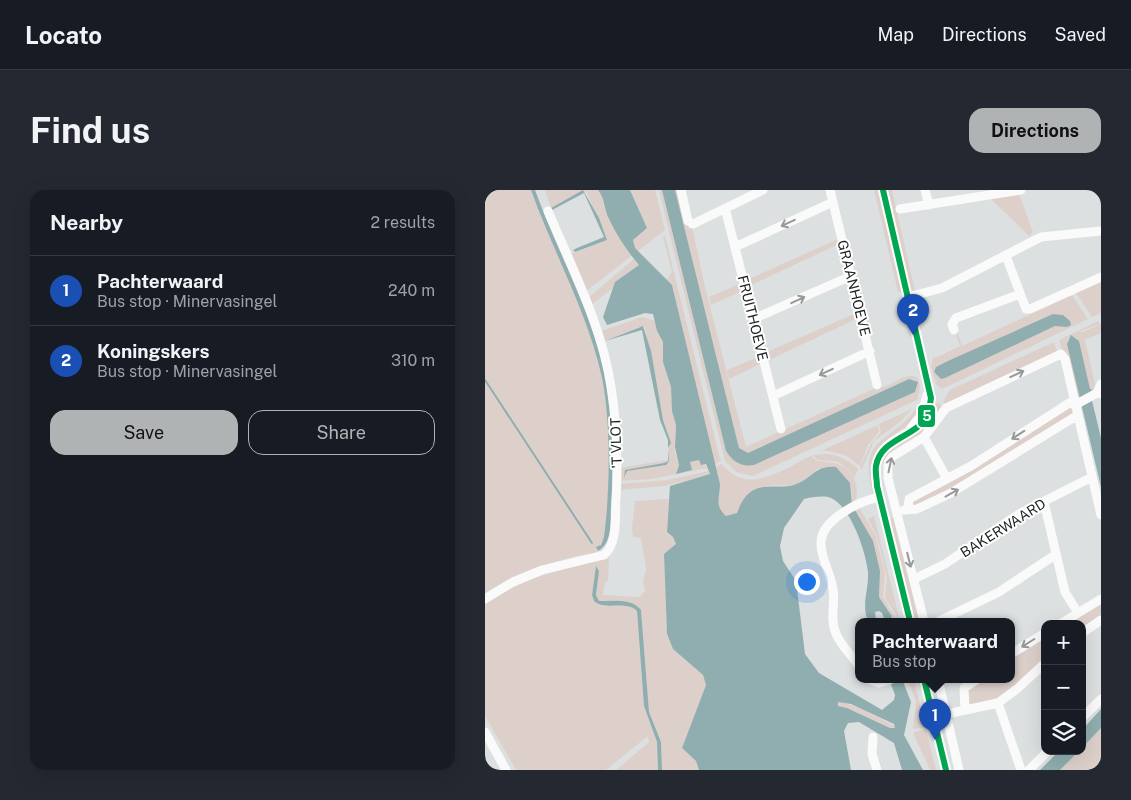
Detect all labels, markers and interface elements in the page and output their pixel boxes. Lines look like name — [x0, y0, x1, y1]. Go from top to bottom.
text: Locato — [25, 21, 102, 49]
text: Map — [877, 24, 914, 45]
text: Directions — [942, 24, 1027, 45]
text: Saved — [1055, 24, 1106, 45]
button: Directions — [969, 108, 1101, 153]
text: Find us — [30, 110, 150, 151]
text: Nearby — [50, 210, 123, 235]
text: 2 results — [370, 213, 435, 232]
one-way arrow — [781, 218, 796, 228]
street label: GRAANHOEVE — [834, 238, 874, 338]
text: Pachterwaard — [97, 270, 223, 292]
street label: FRUITHOEVE — [735, 274, 771, 362]
text: 1 — [63, 281, 69, 300]
text: 240 m — [388, 281, 435, 300]
text: Bus stop · Minervasingel — [97, 292, 277, 311]
one-way arrow — [790, 294, 805, 304]
pin: 2 — [897, 294, 929, 335]
text: Koningskers — [97, 340, 210, 362]
text: 2 — [61, 351, 71, 370]
text: 310 m — [391, 351, 435, 370]
text: Bus stop · Minervasingel — [97, 362, 277, 381]
one-way arrow — [818, 367, 833, 377]
one-way arrow — [1010, 369, 1025, 379]
line badge: 5 — [917, 404, 936, 428]
text: 5 — [922, 408, 932, 424]
button: Save — [50, 410, 238, 455]
button: Share — [248, 410, 435, 455]
street label: 'T VLOT — [607, 417, 625, 469]
one-way arrow — [1012, 431, 1026, 441]
one-way arrow — [886, 457, 895, 473]
one-way arrow — [945, 487, 959, 497]
street label: BAKERWAARD — [957, 495, 1049, 561]
one-way arrow — [905, 551, 914, 567]
your location — [794, 569, 820, 595]
popup — [855, 618, 1015, 683]
map controls — [1041, 620, 1086, 755]
button: + — [1041, 620, 1086, 665]
text: Pachterwaard — [872, 630, 998, 652]
one-way arrow — [1022, 639, 1036, 649]
text: Bus stop — [872, 652, 936, 671]
button: − — [1041, 665, 1086, 710]
pin: 1 — [919, 699, 951, 740]
button: layers — [1041, 710, 1086, 755]

